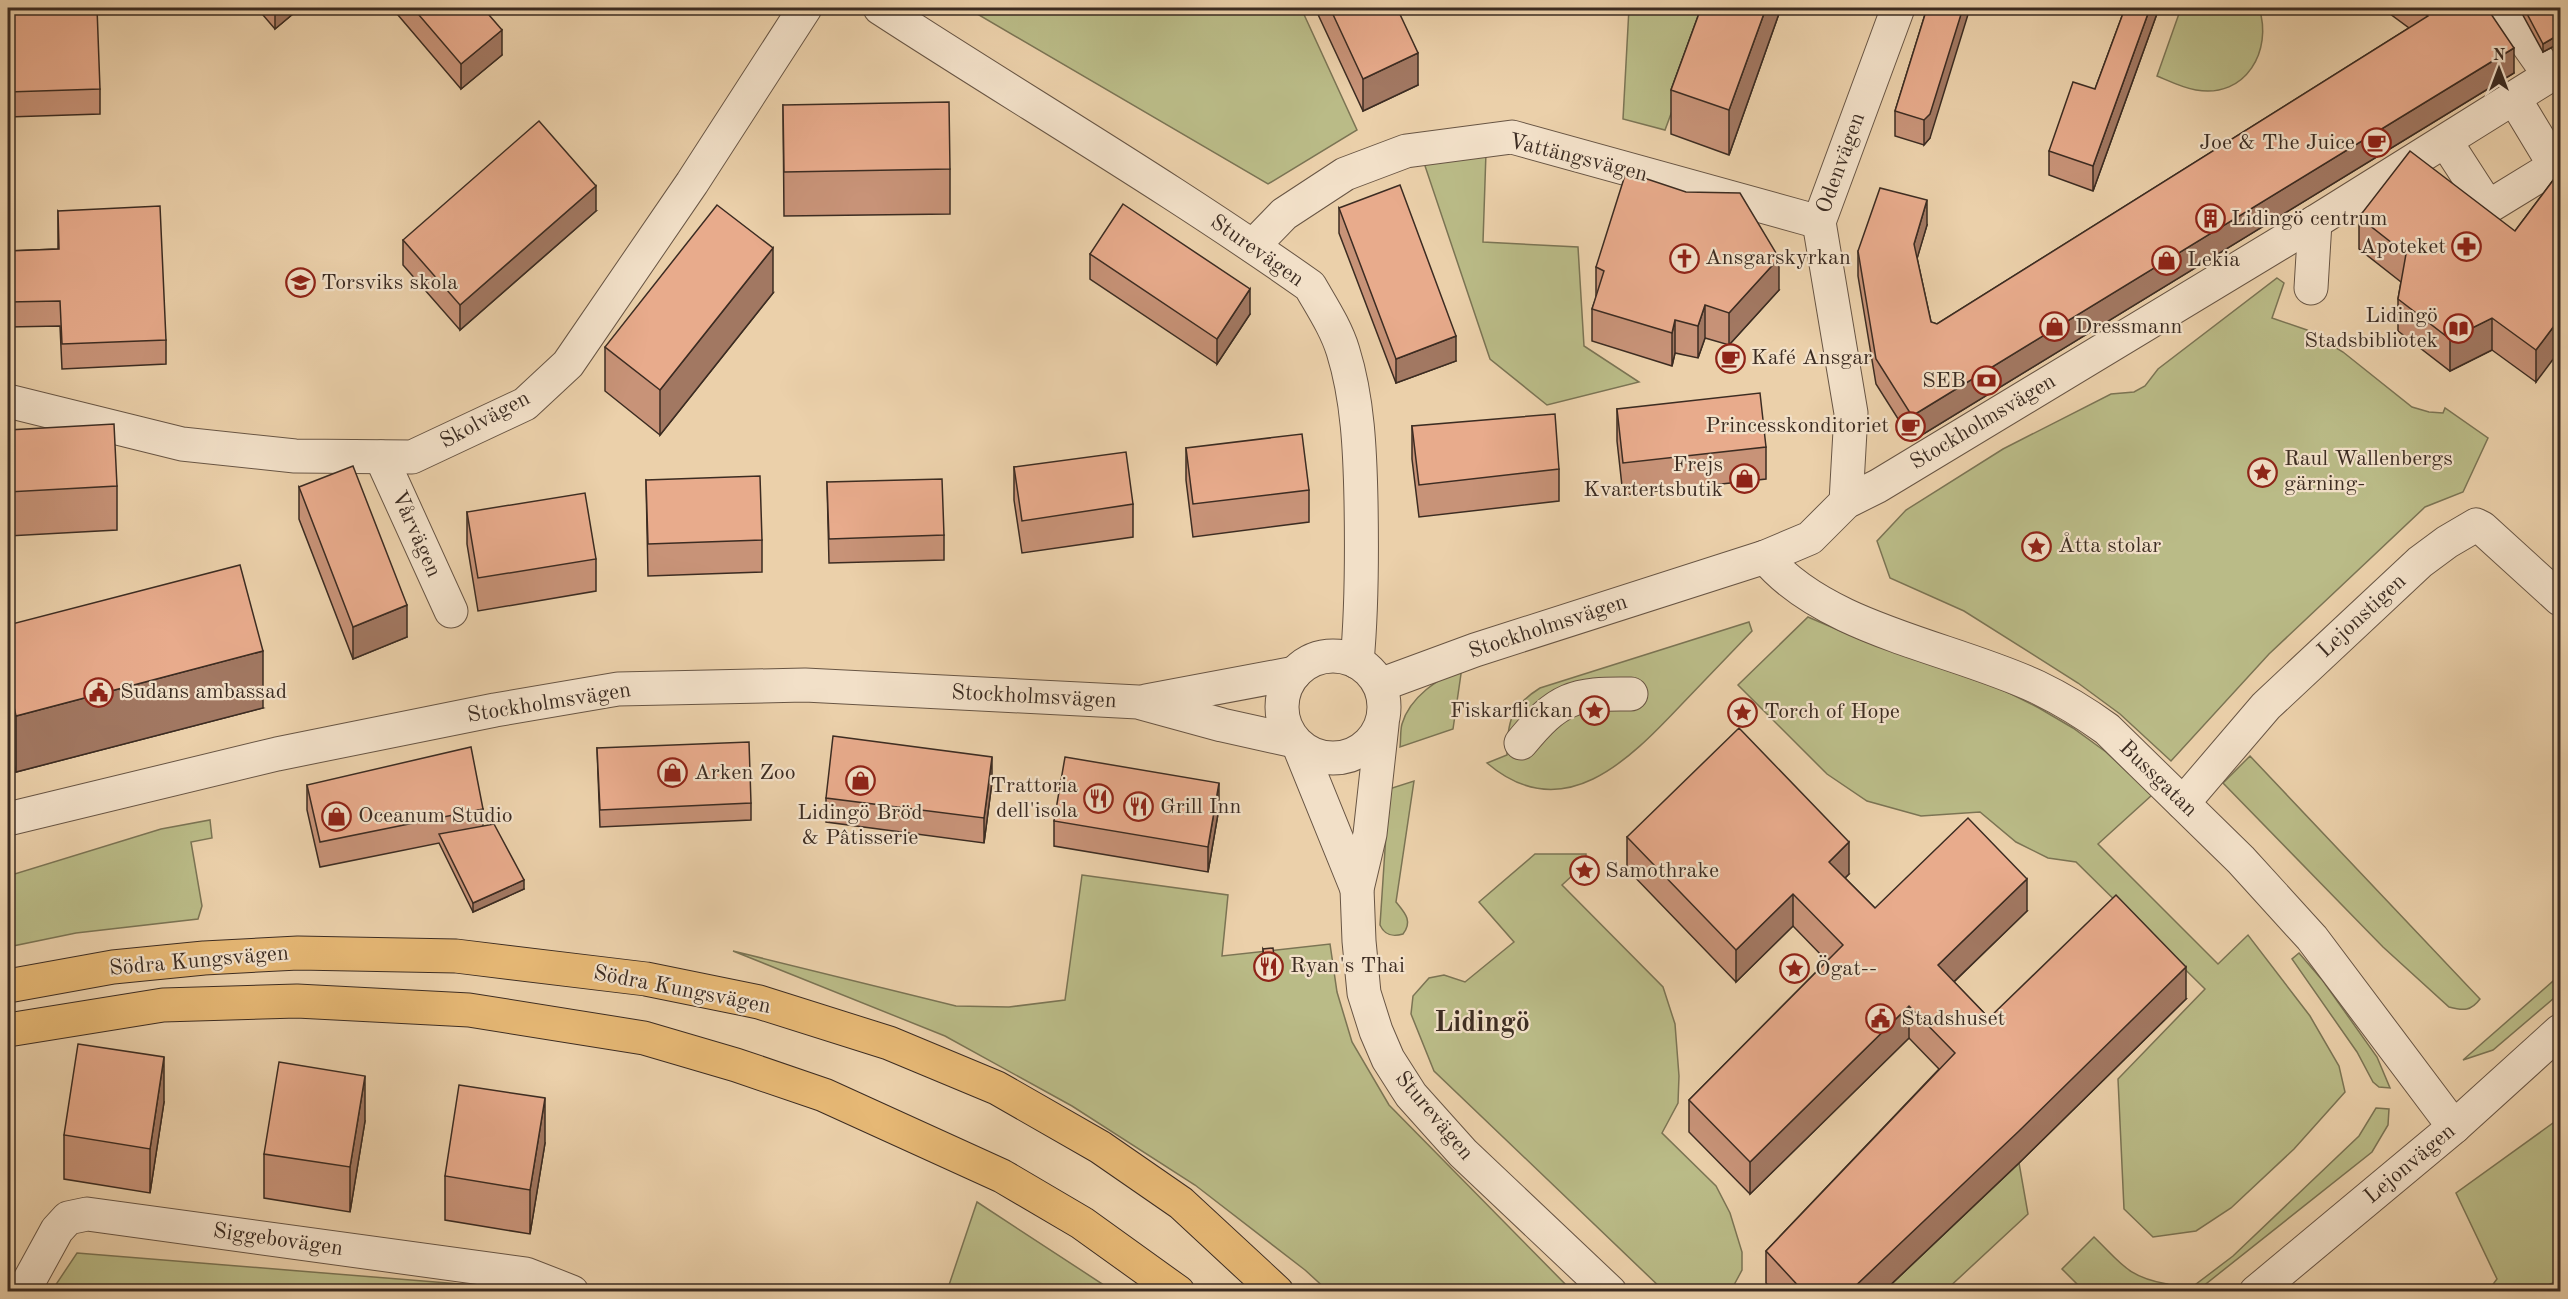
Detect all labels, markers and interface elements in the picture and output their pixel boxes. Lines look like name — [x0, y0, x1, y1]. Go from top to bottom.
north arrow — [2469, 39, 2529, 99]
text: N — [2493, 48, 2506, 64]
street label: Odenvägen — [1813, 110, 1869, 216]
cafe icon: Joe & The Juice — [2360, 127, 2392, 159]
street label: Vattängsvägen — [1506, 130, 1650, 186]
place label: Joe & The Juice — [2199, 132, 2355, 154]
building icon: Lidingö centrum — [2194, 203, 2226, 235]
place label: Lidingö centrum — [2231, 208, 2387, 230]
street label: Sturevägen — [1206, 211, 1308, 291]
pharmacy icon: Apoteket — [2451, 231, 2483, 263]
place label: Apoteket — [2360, 236, 2446, 258]
church icon: Ansgarskyrkan — [1668, 242, 1700, 274]
shop icon: Lekia — [2150, 244, 2182, 276]
place label: Ansgarskyrkan — [1705, 247, 1851, 269]
place label: Lekia — [2187, 249, 2240, 271]
school or university icon: Torsviks skola — [284, 267, 316, 299]
place label: Torsviks skola — [321, 272, 458, 294]
place label: Lidingö Stadsbibliotek — [2304, 305, 2438, 352]
shop icon: Dressmann — [2038, 311, 2070, 343]
library icon: Lidingö Stadsbibliotek — [2443, 313, 2475, 345]
place label: Dressmann — [2075, 316, 2183, 338]
cafe icon: Kafé Ansgar — [1714, 342, 1746, 374]
place label: Kafé Ansgar — [1751, 347, 1872, 369]
bank icon: SEB — [1971, 365, 2003, 397]
street label: Stockholmsvägen — [1906, 370, 2060, 474]
place label: SEB — [1922, 370, 1966, 392]
street label: Skolvägen — [436, 387, 534, 453]
cafe icon: Princesskonditoriet — [1894, 410, 1926, 442]
place label: Princesskonditoriet — [1705, 415, 1889, 437]
place label: Raul Wallenbergs gärning- — [2284, 448, 2453, 495]
place label: Frejs Kvartertsbutik — [1583, 454, 1723, 501]
place icon: Raul Wallenbergs gärning- — [2247, 456, 2279, 488]
shop icon: Frejs Kvartertsbutik — [1728, 462, 1760, 494]
street label: Vårvägen — [387, 487, 445, 581]
place icon: Åtta stolar — [2021, 530, 2053, 562]
place label: Åtta stolar — [2058, 532, 2161, 557]
street label: Lejonstigen — [2314, 570, 2410, 662]
street label: Stockholmsvägen — [1466, 591, 1630, 663]
public building icon: Sudans ambassad — [83, 676, 115, 708]
street label: Stockholmsvägen — [466, 679, 633, 727]
place label: Sudans ambassad — [120, 681, 287, 703]
street label: Stockholmsvägen — [951, 682, 1117, 712]
place icon: Fiskarflickan — [1578, 695, 1610, 727]
place icon: Torch of Hope — [1727, 696, 1759, 728]
place label: Fiskarflickan — [1450, 700, 1573, 722]
place label: Torch of Hope — [1764, 701, 1900, 723]
street label: Bussgatan — [2115, 737, 2201, 821]
shop icon: Arken Zoo — [657, 757, 689, 789]
place label: Arken Zoo — [694, 762, 796, 784]
shop icon: Lidingö Bröd & Pâtisserie — [844, 765, 876, 797]
place label: Trattoria dell'isola — [990, 775, 1078, 822]
restaurant icon: Trattoria dell'isola — [1083, 783, 1115, 815]
restaurant icon: Grill Inn — [1123, 791, 1155, 823]
place label: Grill Inn — [1160, 796, 1241, 818]
shop icon: Oceanum Studio — [321, 800, 353, 832]
place label: Lidingö Bröd & Pâtisserie — [797, 802, 923, 849]
place label: Oceanum Studio — [358, 805, 513, 827]
place icon: Samothrake — [1568, 855, 1600, 887]
place label: Samothrake — [1605, 860, 1719, 882]
street label: Södra Kungsvägen — [108, 942, 290, 980]
restaurant icon: Ryan's Thai — [1253, 950, 1285, 982]
place icon: Ögat-- — [1778, 953, 1810, 985]
place label: Ryan's Thai — [1290, 955, 1405, 977]
place label: Ögat-- — [1815, 955, 1877, 980]
street label: Södra Kungsvägen — [591, 962, 773, 1018]
public building icon: Stadshuset — [1864, 1003, 1896, 1035]
place label: Stadshuset — [1901, 1008, 2005, 1030]
district label: Lidingö — [1434, 1010, 1530, 1038]
street label: Sturevägen — [1391, 1067, 1477, 1165]
street label: Lejonvägen — [2360, 1120, 2460, 1208]
street label: Siggebovägen — [212, 1220, 345, 1260]

